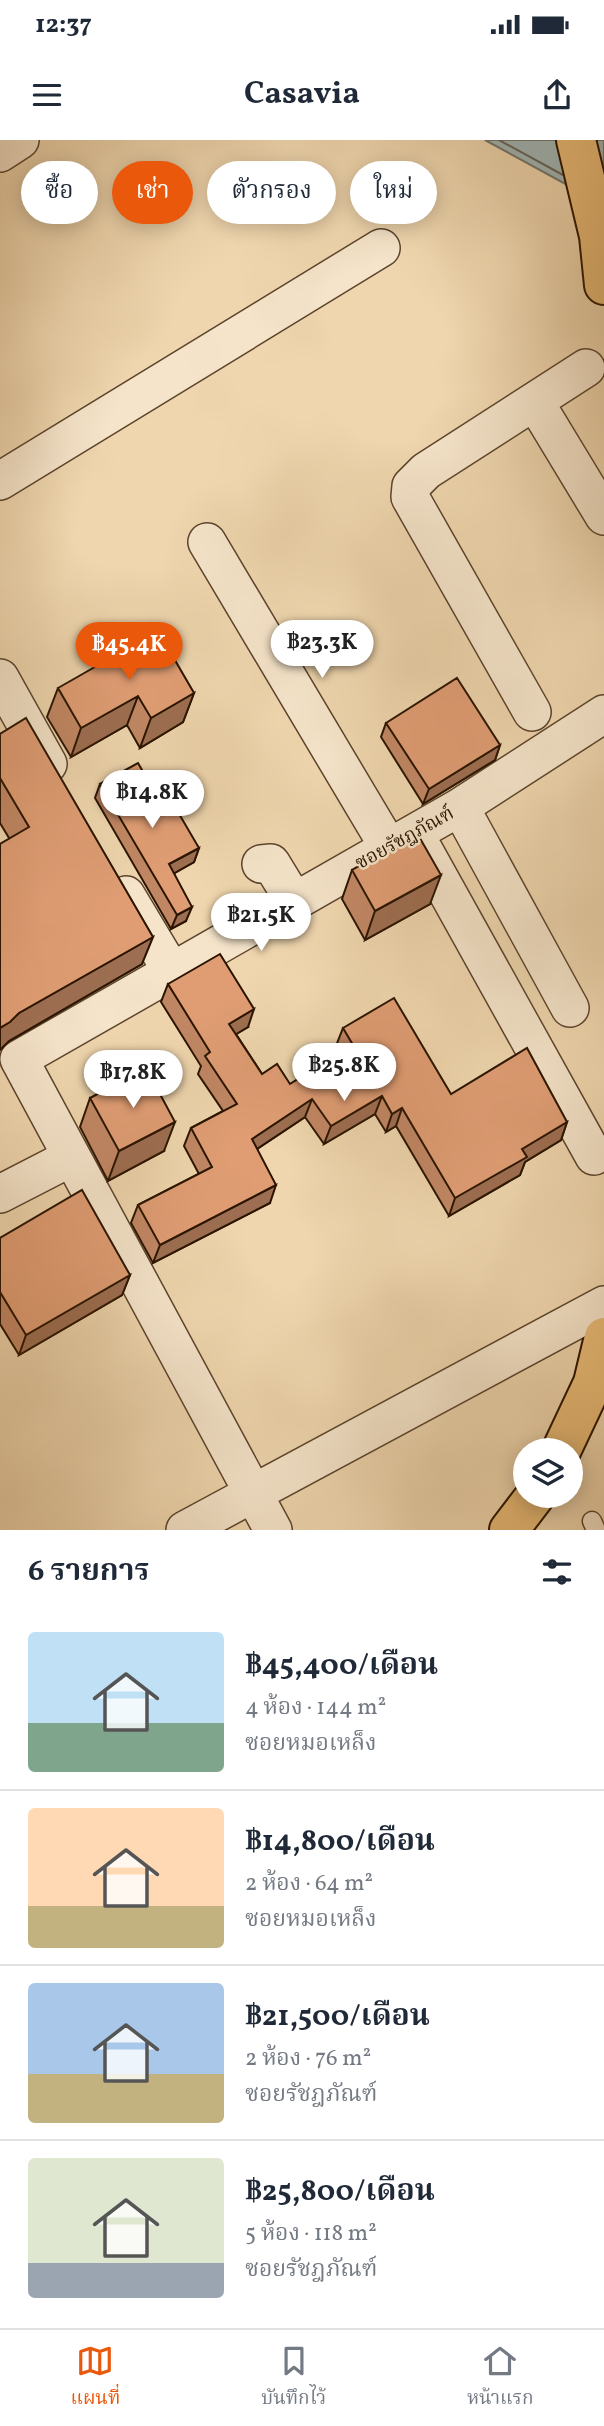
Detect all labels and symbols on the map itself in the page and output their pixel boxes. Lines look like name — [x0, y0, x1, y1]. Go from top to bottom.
pin: ฿23.3K — [265, 620, 379, 680]
pin: ฿45.4K — [72, 622, 186, 682]
pin: ฿14.8K — [95, 770, 209, 830]
street label: ซอยรัชฎภัณฑ์ — [351, 801, 459, 877]
pin: ฿21.5K — [204, 894, 318, 953]
pin: ฿25.8K — [287, 1044, 401, 1103]
pin: ฿17.8K — [76, 1051, 190, 1110]

